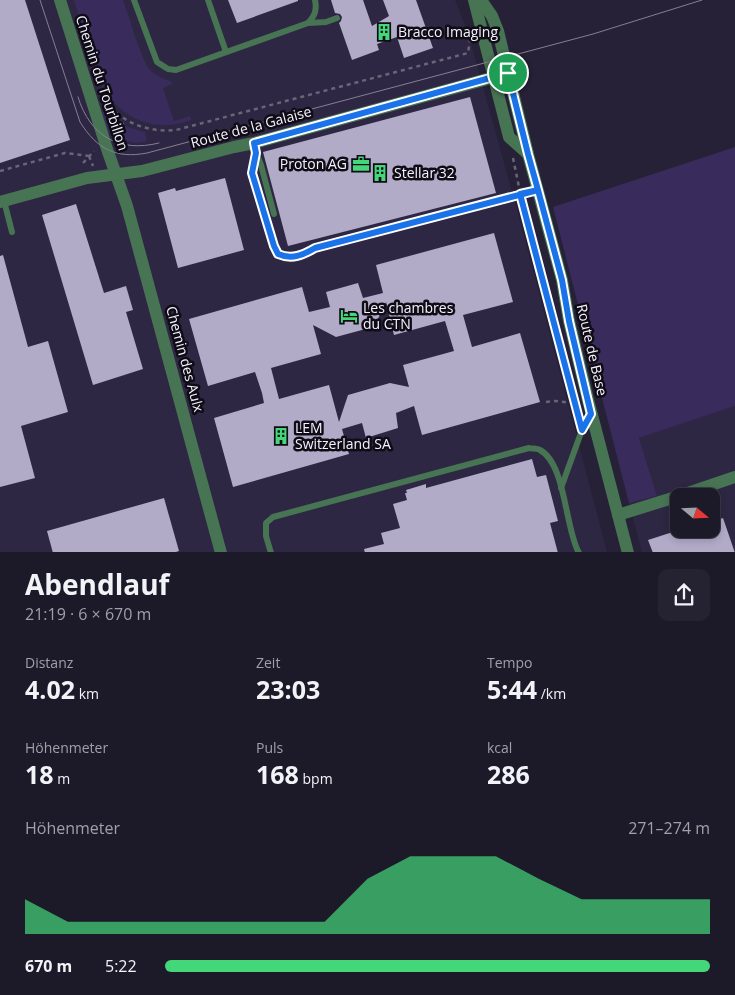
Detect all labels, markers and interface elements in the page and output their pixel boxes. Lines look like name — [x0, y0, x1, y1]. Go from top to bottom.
street label: Chemin du Tourbillon — [72, 13, 133, 153]
building icon: Bracco Imaging — [374, 22, 394, 42]
place label: Bracco Imaging — [398, 22, 498, 41]
pin — [487, 52, 529, 94]
icon: arrive — [494, 59, 522, 87]
street label: Route de la Galaise — [188, 101, 314, 152]
place label: Proton AG — [280, 154, 347, 173]
office icon: Proton AG — [351, 154, 371, 174]
building icon: Stellar 32 — [370, 163, 390, 183]
place label: Stellar 32 — [394, 163, 455, 182]
place label: Les chambres du CTN — [363, 298, 454, 333]
street label: Route de Base — [573, 302, 612, 398]
street label: Chemin des Aulx — [162, 304, 209, 415]
hotel icon: Les chambres du CTN — [339, 306, 359, 326]
place label: LEM Switzerland SA — [295, 418, 391, 453]
building icon: LEM Switzerland SA — [271, 426, 291, 446]
north arrow — [670, 488, 720, 538]
map controls — [670, 488, 720, 538]
text: Abendlauf — [25, 565, 169, 603]
button: share — [658, 569, 710, 621]
text: 21:19 · 6 × 670 m — [25, 603, 151, 625]
text: Distanz — [25, 653, 73, 672]
text: Zeit — [256, 653, 280, 672]
text: Tempo — [487, 653, 533, 672]
text: 4.02 — [25, 672, 75, 706]
text: 23:03 — [256, 672, 320, 706]
text: 5:44 — [487, 672, 537, 706]
text: km — [75, 684, 99, 703]
text: /km — [537, 684, 566, 703]
text: Höhenmeter — [25, 738, 108, 757]
text: Puls — [256, 738, 283, 757]
text: kcal — [487, 738, 512, 757]
text: 18 — [25, 757, 54, 791]
text: 168 — [256, 757, 299, 791]
text: 286 — [487, 757, 530, 791]
text: m — [54, 769, 70, 788]
text: bpm — [299, 769, 333, 788]
text: Höhenmeter — [25, 817, 120, 839]
text: 271–274 m — [628, 817, 710, 839]
text: 670 m — [25, 955, 72, 977]
text: 5:22 — [105, 955, 137, 977]

